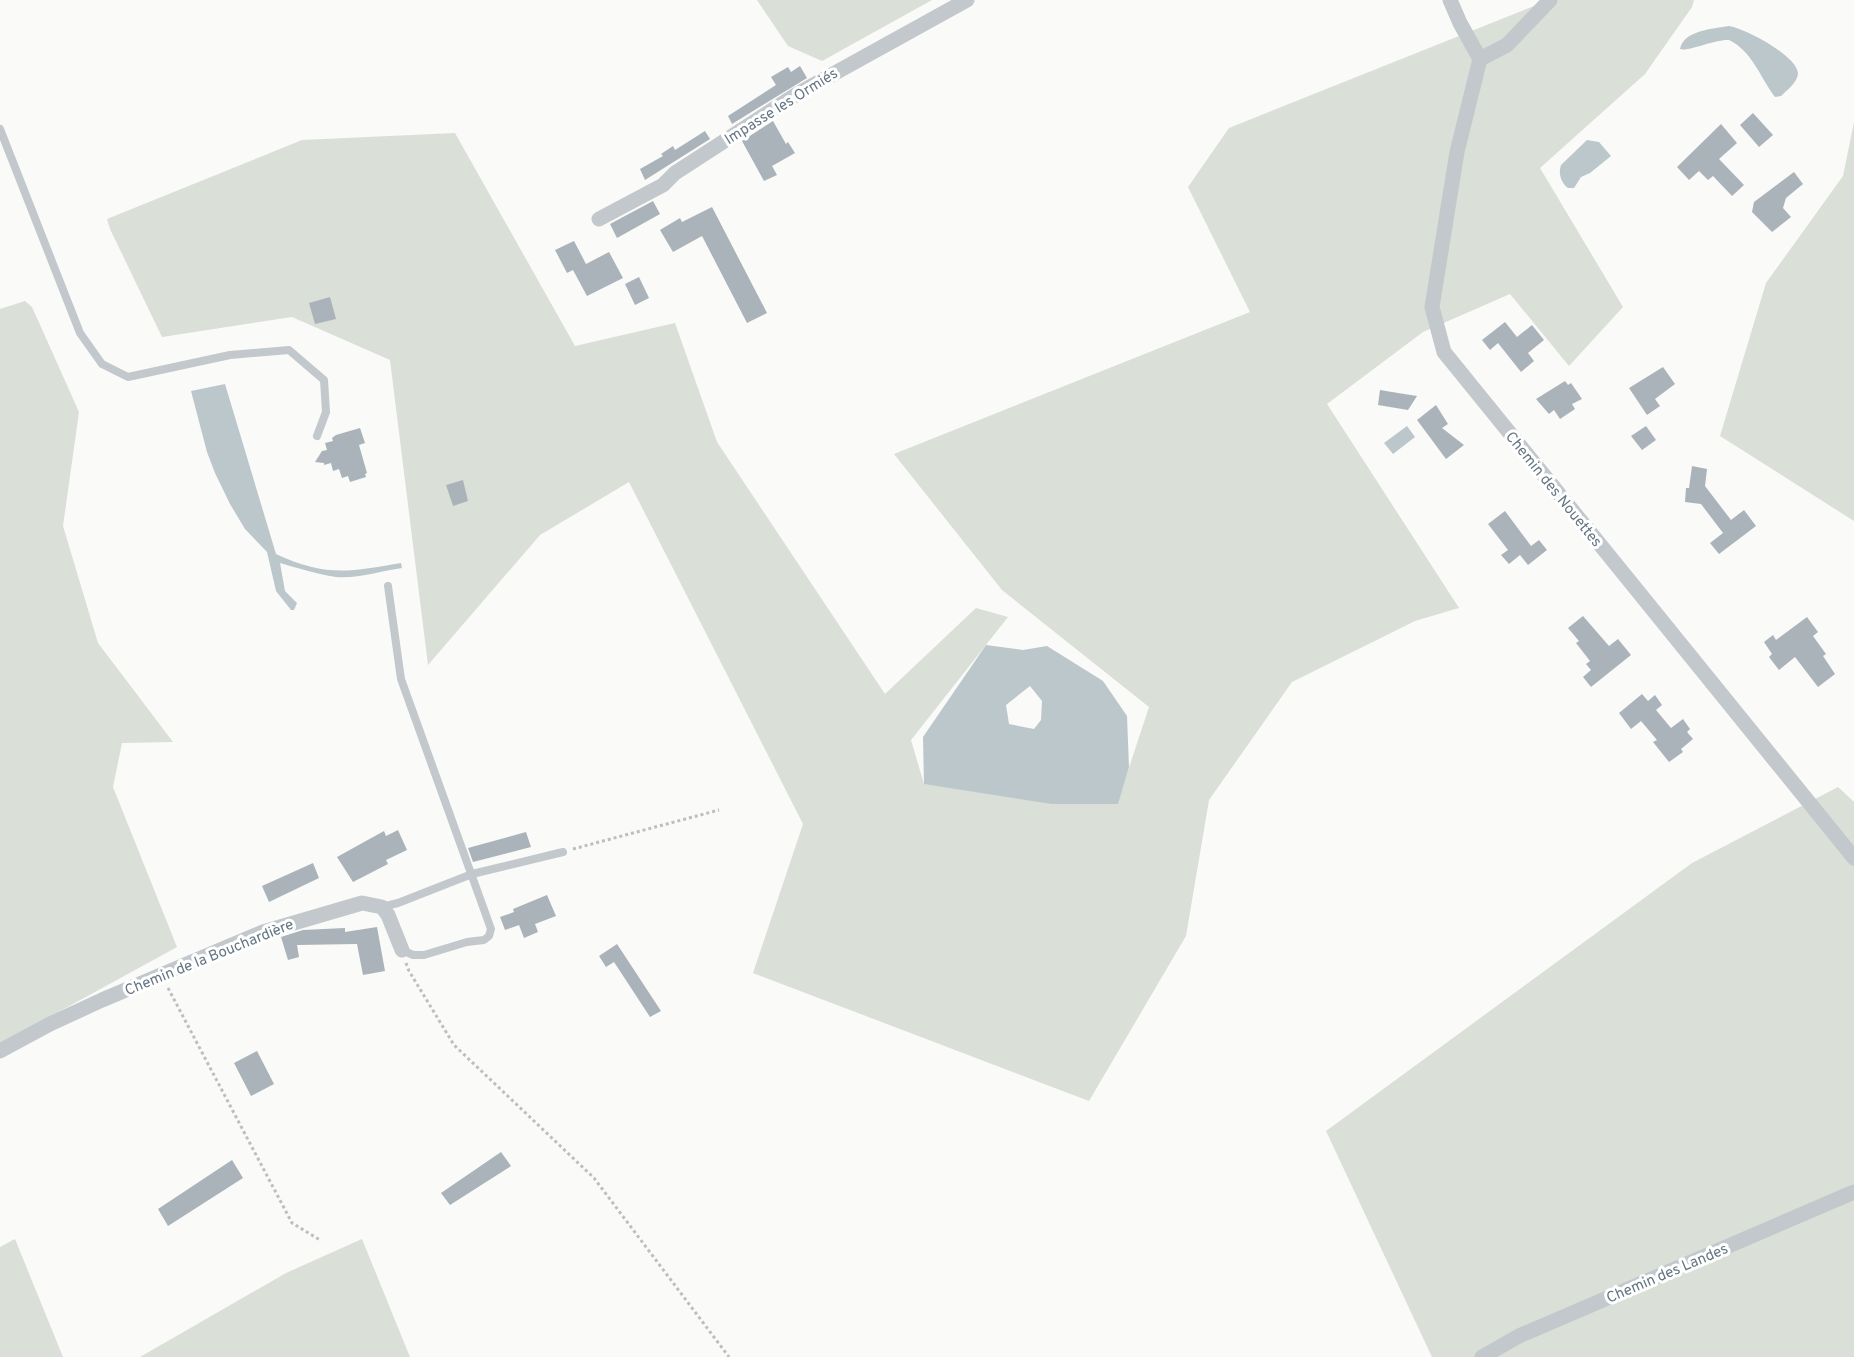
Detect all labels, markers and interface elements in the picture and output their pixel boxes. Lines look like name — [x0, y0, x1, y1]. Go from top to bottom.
street label: Impasse les Ormiés — [722, 65, 842, 150]
street label: Chemin des Nouettes — [1500, 428, 1605, 552]
street label: Chemin de la Bouchardière — [122, 916, 297, 1001]
street label: Chemin des Landes — [1604, 1240, 1731, 1309]

